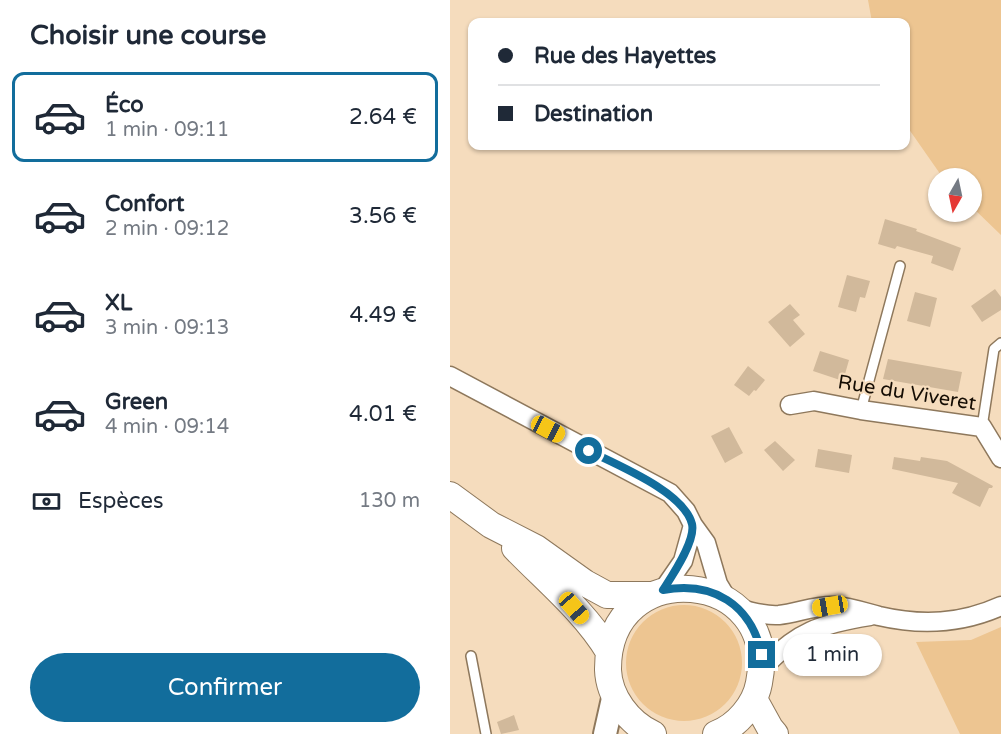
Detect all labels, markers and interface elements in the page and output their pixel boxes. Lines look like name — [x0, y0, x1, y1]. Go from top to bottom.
text: Choisir une course — [30, 19, 266, 52]
text: Rue des Hayettes — [534, 43, 716, 69]
icon: car — [33, 90, 87, 144]
text: Éco — [105, 92, 144, 118]
text: Destination — [534, 101, 653, 127]
text: 2.64 € — [349, 104, 417, 130]
text: 1 min · 09:11 — [105, 118, 229, 142]
north arrow — [928, 168, 982, 222]
map controls — [928, 168, 982, 222]
icon: car — [33, 189, 87, 243]
text: Confort — [105, 191, 184, 217]
text: 3.56 € — [349, 203, 417, 229]
text: 2 min · 09:12 — [105, 217, 229, 241]
icon: car — [33, 288, 87, 342]
text: XL — [105, 290, 132, 316]
text: 4.49 € — [350, 302, 417, 328]
text: 3 min · 09:13 — [105, 316, 229, 340]
street label: Rue du Viveret — [836, 370, 978, 416]
icon: car — [33, 387, 87, 441]
text: Green — [105, 389, 168, 415]
text: 4.01 € — [349, 401, 417, 427]
car — [528, 413, 568, 445]
text: 4 min · 09:14 — [105, 415, 229, 439]
route start — [575, 437, 602, 464]
icon: cash — [30, 485, 63, 518]
text: Espèces — [78, 488, 163, 514]
text: 130 m — [359, 489, 420, 513]
car — [555, 589, 593, 627]
car — [811, 594, 849, 618]
callout: 1 min — [783, 634, 882, 676]
route end — [748, 641, 775, 668]
text: 1 min — [806, 643, 859, 667]
button: Confirmer — [30, 653, 420, 722]

